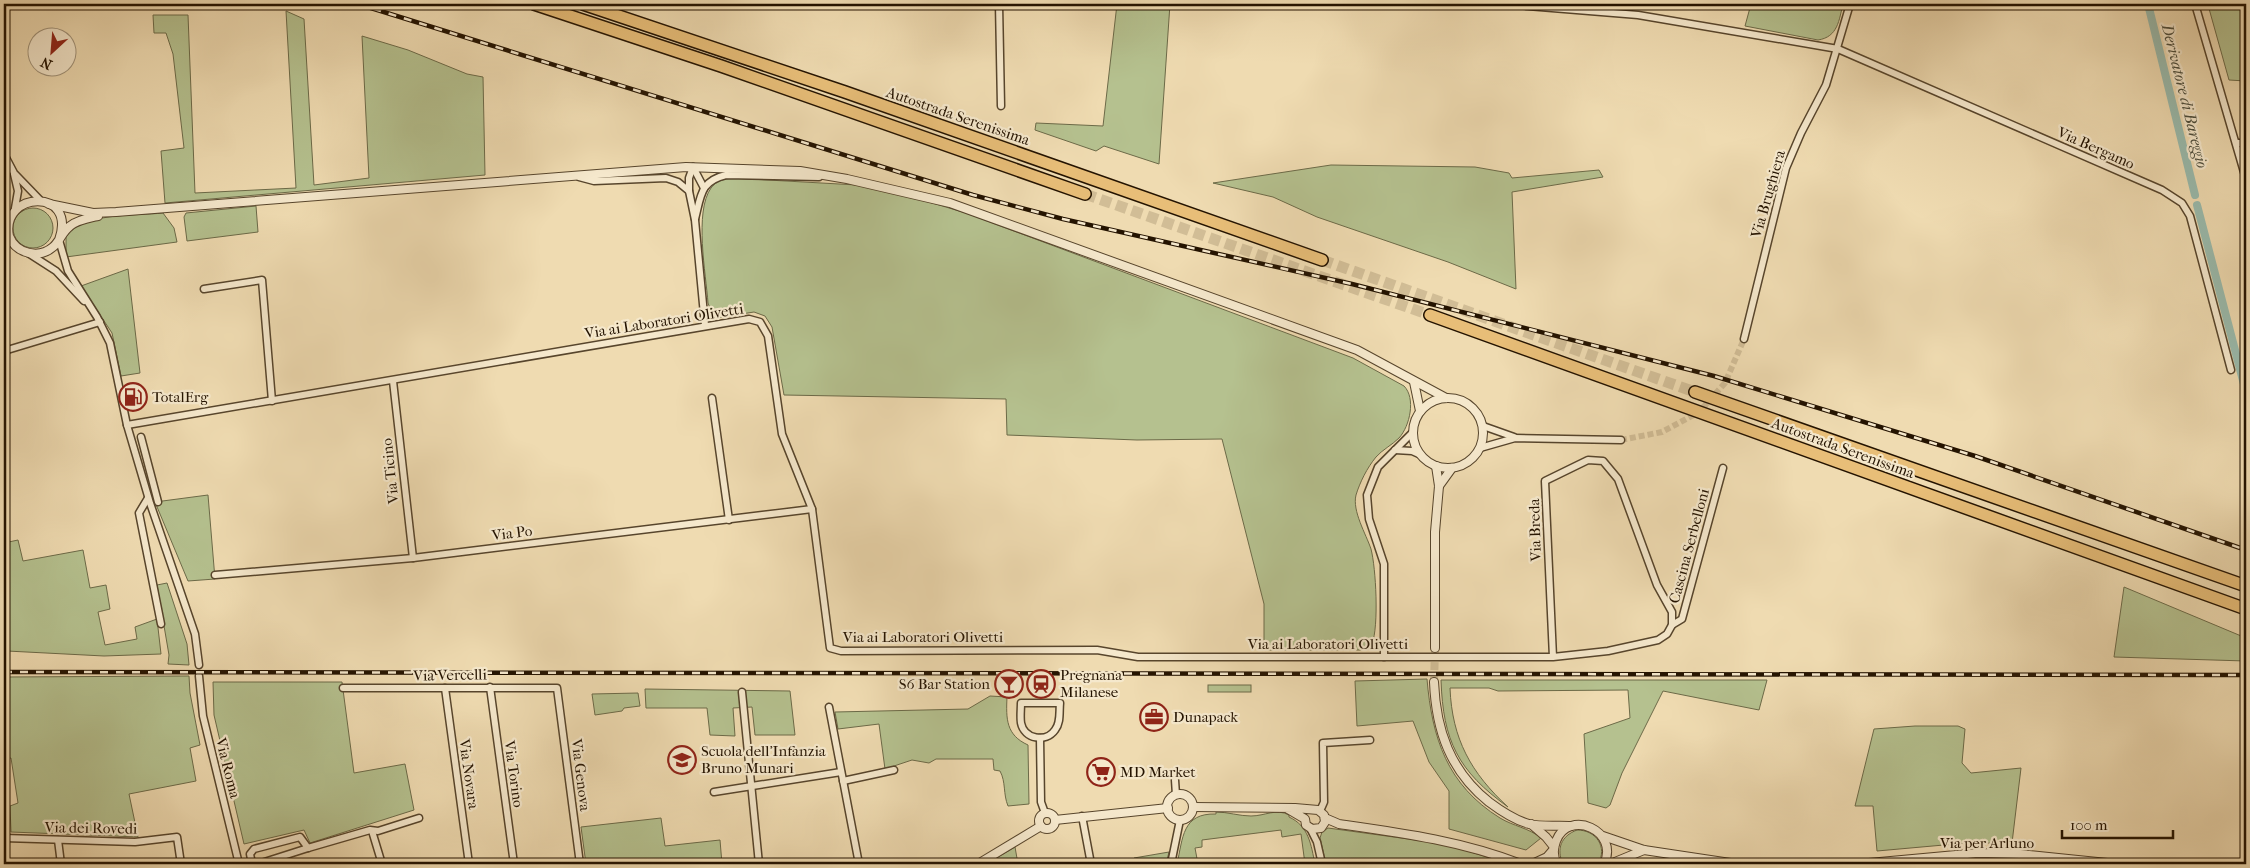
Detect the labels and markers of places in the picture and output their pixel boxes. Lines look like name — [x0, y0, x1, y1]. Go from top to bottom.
fuel station icon: TotalErg — [118, 382, 148, 412]
place label: TotalErg — [152, 388, 209, 406]
place label: Pregnana Milanese — [1060, 666, 1123, 701]
bar icon: S6 Bar Station — [994, 669, 1024, 699]
station icon: Pregnana Milanese — [1026, 669, 1056, 699]
place label: S6 Bar Station — [899, 675, 990, 693]
office icon: Dunapack — [1139, 702, 1169, 732]
place label: Dunapack — [1173, 708, 1238, 726]
place label: Scuola dell'Infanzia Bruno Munari — [701, 742, 827, 777]
school or university icon: Scuola dell'Infanzia Bruno Munari — [667, 745, 697, 775]
supermarket icon: MD Market — [1086, 757, 1116, 787]
place label: MD Market — [1120, 763, 1196, 781]

